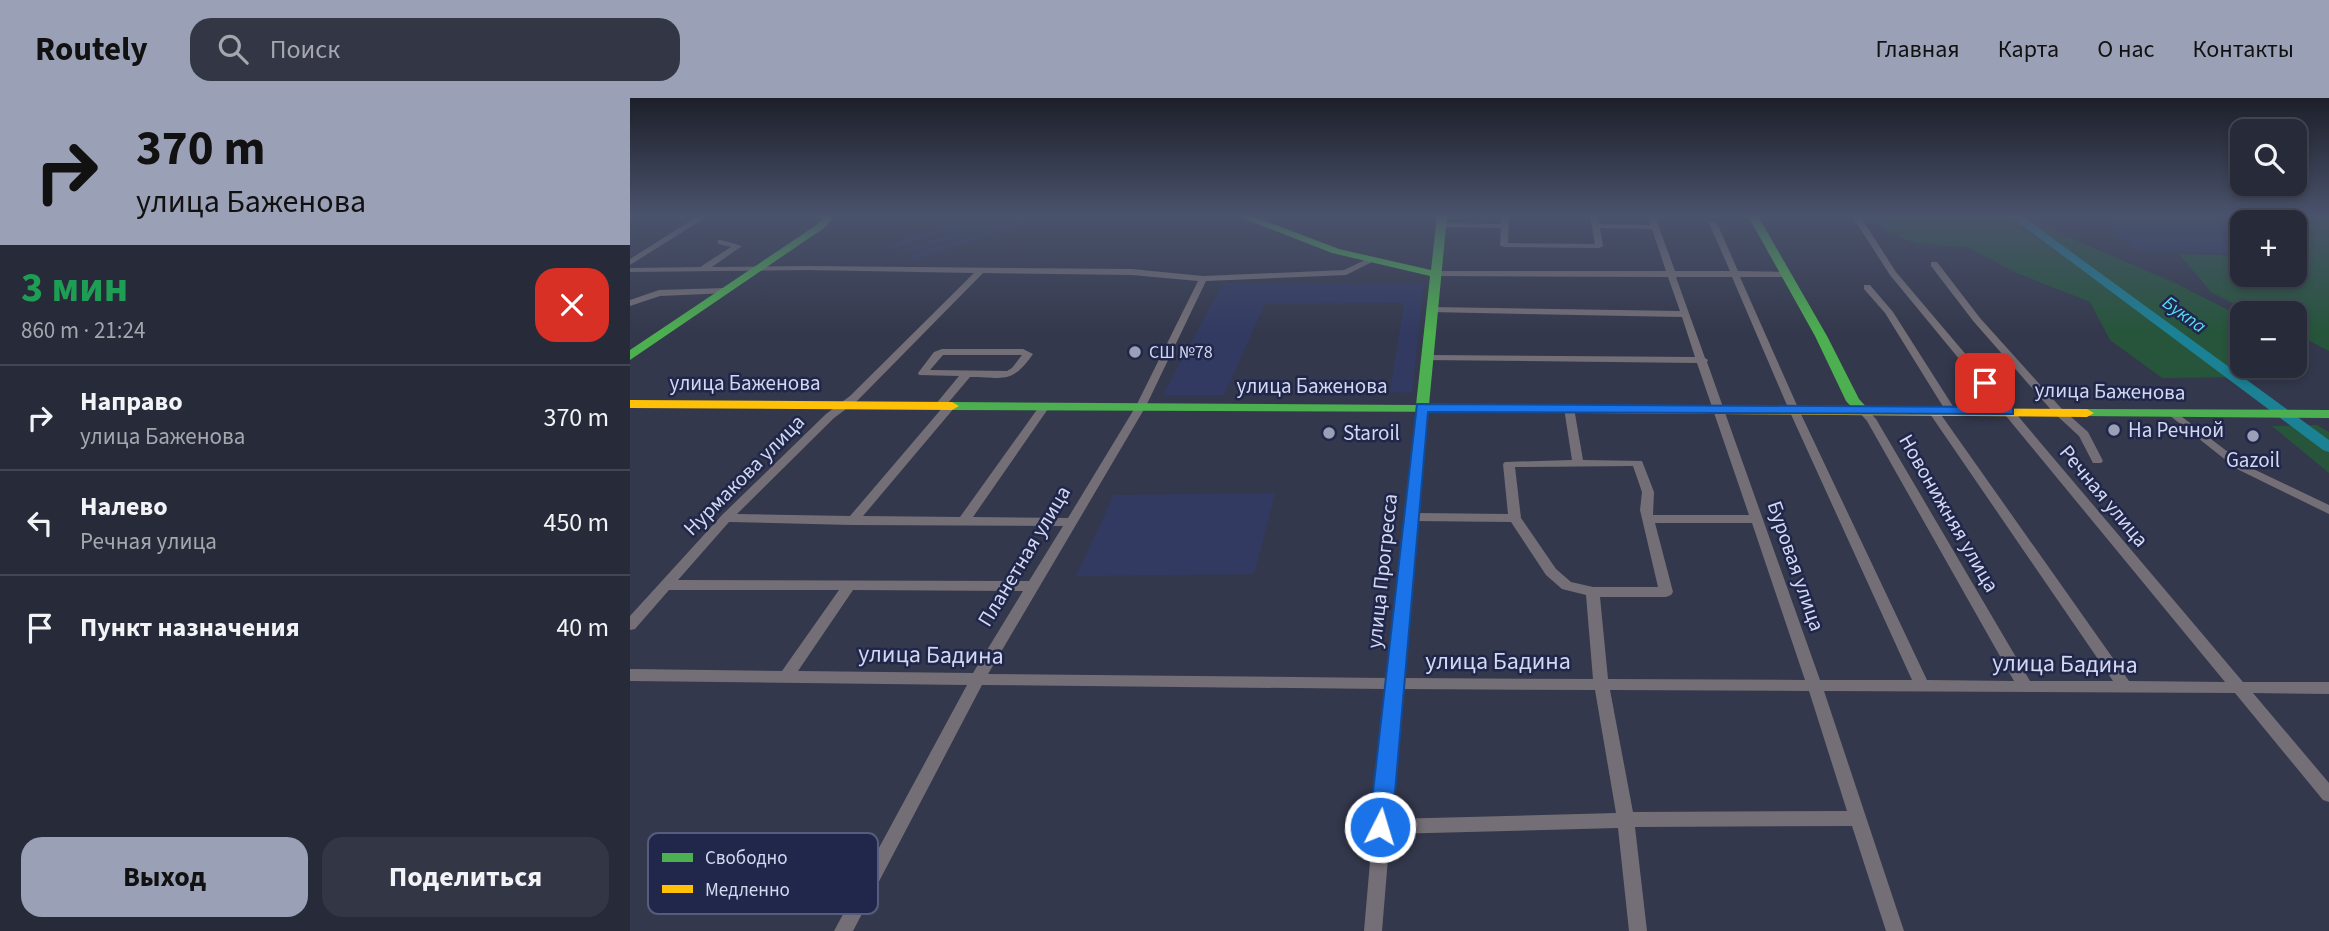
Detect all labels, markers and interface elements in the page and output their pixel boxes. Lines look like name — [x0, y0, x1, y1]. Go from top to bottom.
search box — [190, 18, 680, 81]
text: Routely — [35, 26, 148, 73]
icon: search — [214, 30, 252, 68]
text: Поиск — [270, 31, 340, 68]
text: Главная — [1875, 32, 1960, 67]
text: Карта — [1998, 32, 2059, 67]
text: О нас — [2097, 32, 2154, 67]
text: Контакты — [2192, 32, 2294, 67]
text: 370 m — [136, 114, 265, 184]
map controls — [2230, 119, 2307, 378]
button: search — [2230, 119, 2307, 196]
icon: right — [21, 126, 112, 217]
text: улица Баженова — [136, 179, 366, 225]
button: + — [2230, 210, 2307, 287]
text: 3 мин — [21, 258, 128, 318]
button: close — [535, 268, 609, 342]
water label: Букпа — [2157, 290, 2211, 340]
button: − — [2230, 301, 2307, 378]
text: 860 m · 21:24 — [21, 314, 145, 347]
place label: СШ №78 — [1149, 340, 1213, 365]
marker: СШ №78 — [1127, 344, 1143, 360]
pin — [1955, 353, 2015, 413]
icon: arrive — [1966, 364, 2004, 402]
street label: улица Баженова — [670, 368, 820, 398]
street label: улица Баженова — [1237, 371, 1387, 401]
street label: улица Баженова — [2034, 375, 2186, 407]
text: Направо — [80, 383, 183, 420]
icon: right — [21, 399, 59, 437]
text: 370 m — [543, 399, 609, 436]
street label: Нурмакова улица — [676, 407, 812, 543]
place label: На Речной — [2128, 415, 2224, 445]
place label: Staroil — [1343, 418, 1400, 448]
text: улица Баженова — [80, 420, 245, 453]
marker: На Речной — [2106, 422, 2122, 438]
marker: Staroil — [1321, 425, 1337, 441]
street label: Новонижняя улица — [1892, 428, 2006, 598]
marker: Gazoil — [2245, 428, 2261, 444]
street label: Речная улица — [2052, 438, 2156, 554]
place label: Gazoil — [2226, 445, 2280, 475]
street label: Планетная улица — [970, 480, 1078, 632]
text: Налево — [80, 488, 168, 525]
street label: улица Прогресса — [1359, 492, 1405, 650]
street label: Буровая улица — [1760, 497, 1832, 635]
icon: left — [21, 504, 59, 542]
text: 450 m — [543, 504, 609, 541]
text: Речная улица — [80, 525, 217, 558]
icon: arrive — [21, 609, 59, 647]
text: Пункт назначения — [80, 609, 300, 646]
text: 40 m — [556, 609, 609, 646]
street label: улица Бадина — [858, 636, 1004, 674]
street label: улица Бадина — [1425, 644, 1571, 679]
street label: улица Бадина — [1992, 645, 2138, 683]
position arrow — [1343, 790, 1417, 864]
legend — [648, 833, 878, 914]
button: Выход — [21, 837, 308, 917]
button: Поделиться — [322, 837, 609, 917]
text: Свободно — [705, 845, 788, 872]
text: Медленно — [705, 877, 790, 904]

